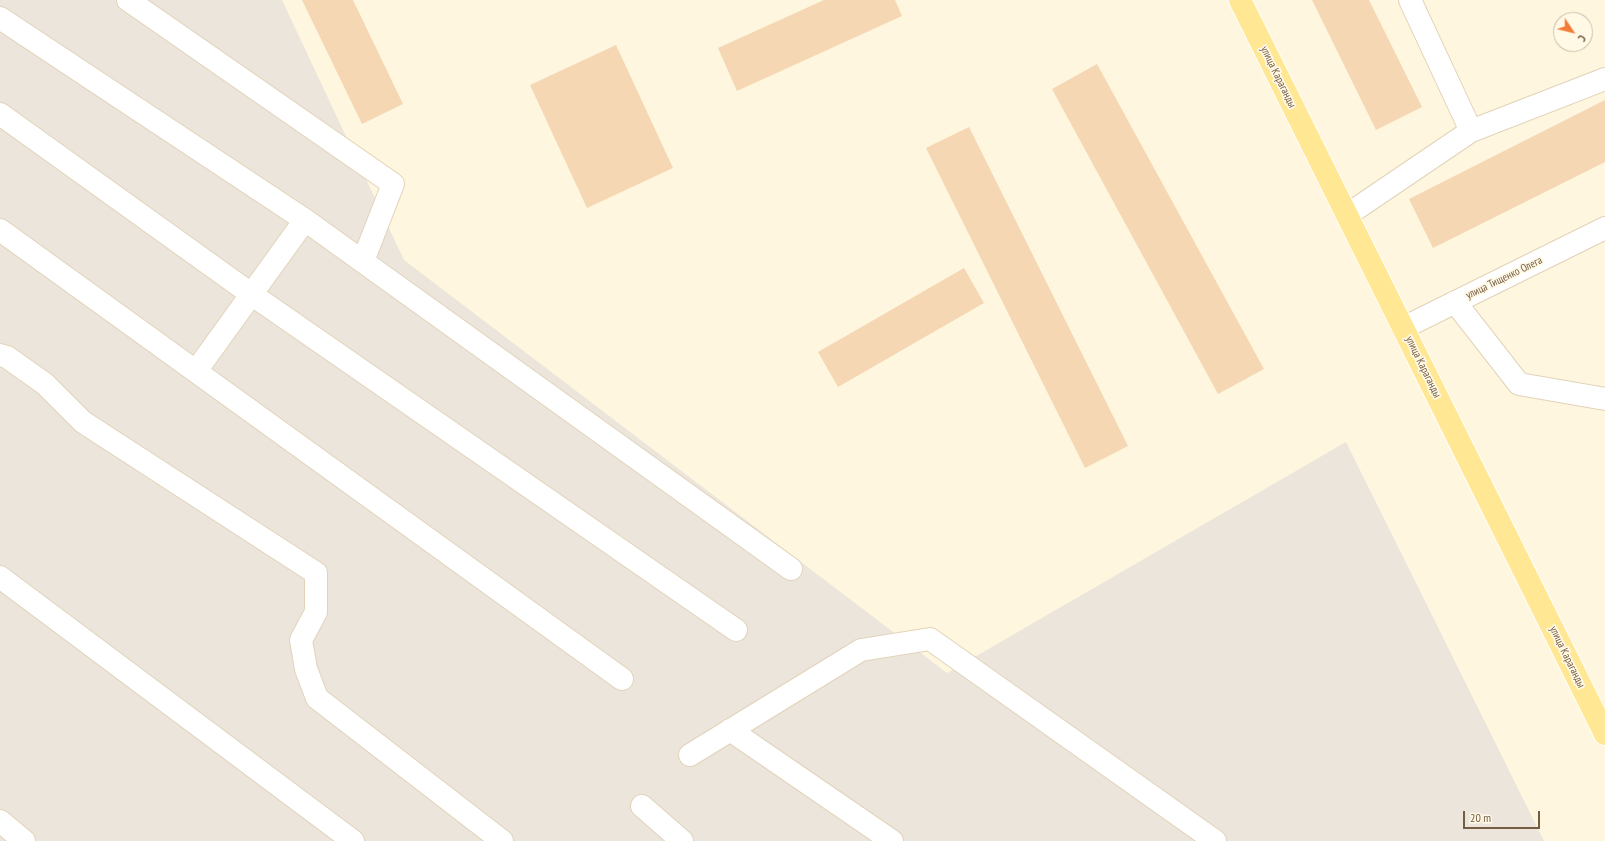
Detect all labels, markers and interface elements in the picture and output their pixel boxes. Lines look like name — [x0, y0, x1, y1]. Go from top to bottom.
north arrow — [1553, 12, 1593, 52]
text: С — [1575, 32, 1589, 44]
street label: улица Караганды — [1257, 44, 1299, 110]
street label: улица Тищенко Олега — [1464, 254, 1544, 302]
street label: улица Караганды — [1402, 334, 1444, 400]
street label: улица Караганды — [1546, 624, 1588, 690]
scale bar — [1465, 803, 1542, 829]
text: 20 m — [1470, 810, 1491, 825]

